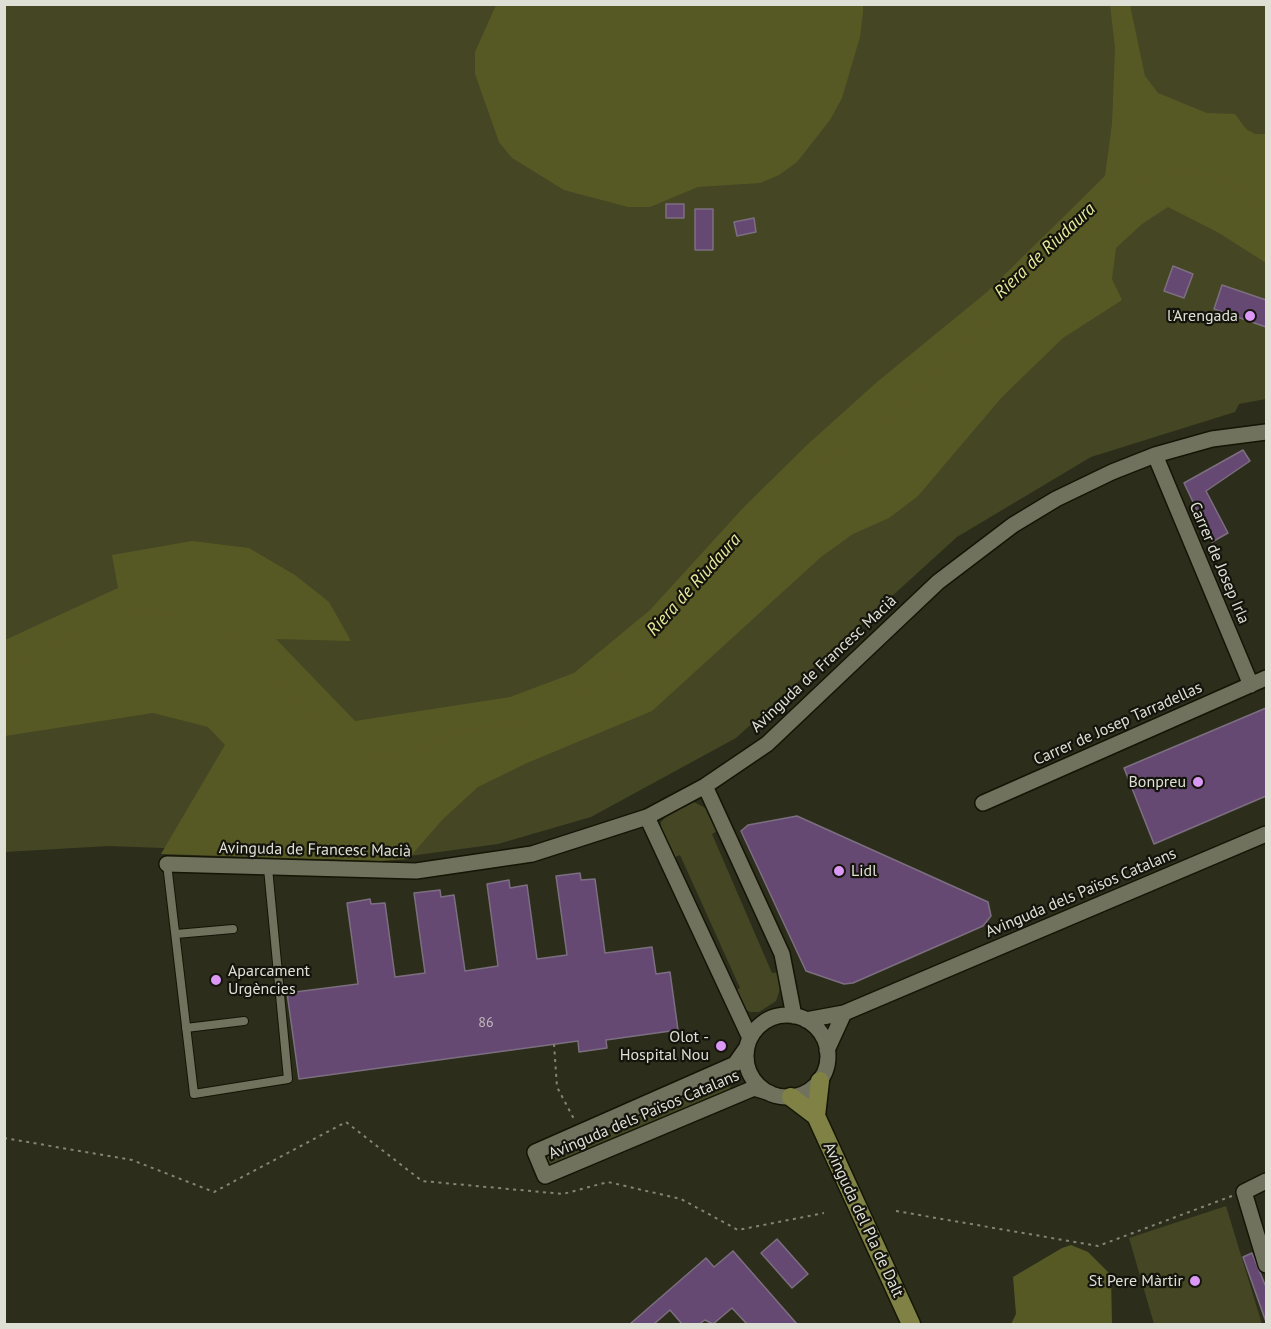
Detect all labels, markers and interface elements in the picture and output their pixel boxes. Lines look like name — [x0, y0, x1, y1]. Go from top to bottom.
water label: Riera de Riudaura — [990, 199, 1100, 303]
place label: l'Arengada — [1167, 306, 1238, 326]
marker: l'Arengada — [1243, 309, 1257, 323]
street label: Carrer de Josep Irla — [1185, 499, 1253, 627]
water label: Riera de Riudaura — [642, 529, 746, 641]
street label: Avinguda de Francesc Macià — [747, 591, 901, 737]
street label: Carrer de Josep Tarradellas — [1031, 678, 1205, 770]
place label: Bonpreu — [1128, 772, 1186, 792]
marker: Bonpreu — [1191, 775, 1205, 789]
street label: Avinguda de Francesc Macià — [219, 839, 411, 861]
street label: Avinguda dels Països Catalans — [983, 844, 1179, 942]
place label: Lidl — [851, 861, 877, 881]
marker: Lidl — [832, 864, 846, 878]
place label: Aparcament Urgències — [228, 961, 310, 999]
marker: Aparcament Urgències — [209, 973, 223, 987]
house number: 86 — [478, 1015, 494, 1031]
place label: Olot - Hospital Nou — [620, 1027, 709, 1065]
marker: Olot - Hospital Nou — [714, 1039, 728, 1053]
street label: Avinguda dels Països Catalans — [546, 1066, 742, 1164]
street label: Avinguda del Pla de Dalt — [819, 1140, 907, 1300]
place label: St Pere Màrtir — [1089, 1271, 1183, 1291]
marker: St Pere Màrtir — [1188, 1274, 1202, 1288]

